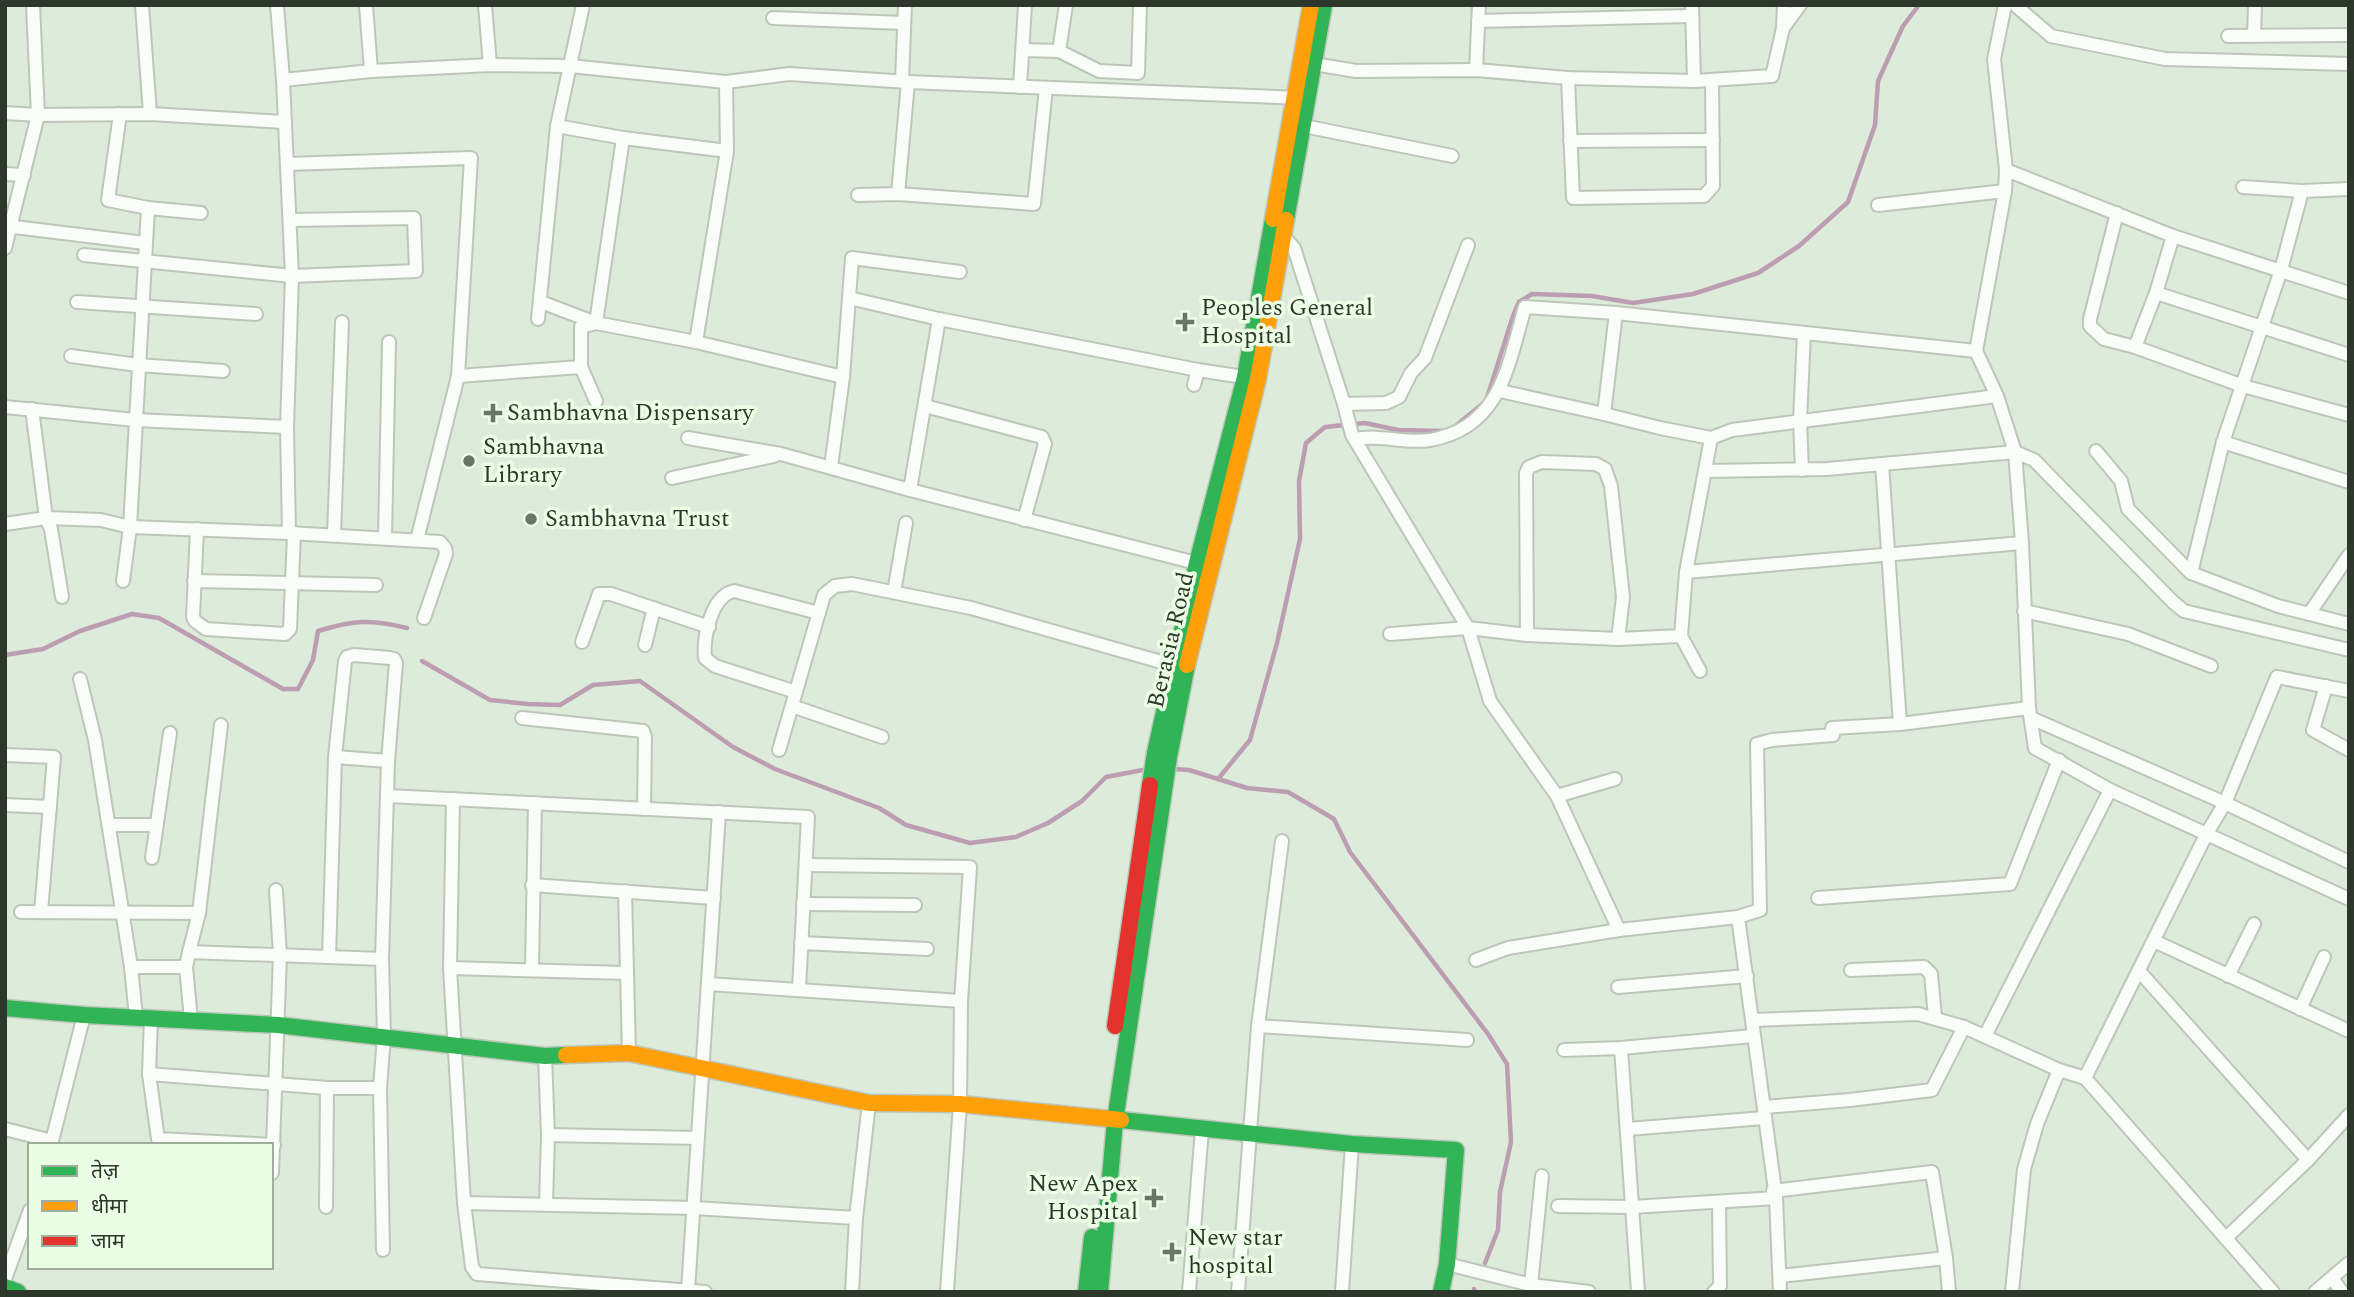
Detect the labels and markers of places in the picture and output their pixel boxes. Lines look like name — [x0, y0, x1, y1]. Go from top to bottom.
place label: Peoples General Hospital — [1201, 290, 1373, 354]
marker: Peoples General Hospital — [1175, 312, 1195, 332]
place label: Sambhavna Dispensary — [507, 395, 755, 431]
marker: Sambhavna Dispensary — [485, 405, 501, 421]
place label: Sambhavna Library — [483, 429, 605, 493]
marker: Sambhavna Library — [461, 453, 477, 469]
place label: Sambhavna Trust — [545, 501, 730, 537]
marker: Sambhavna Trust — [523, 511, 539, 527]
place label: New Apex Hospital — [1028, 1166, 1138, 1230]
marker: New Apex Hospital — [1144, 1188, 1164, 1208]
place label: New star hospital — [1188, 1220, 1283, 1284]
marker: New star hospital — [1162, 1242, 1182, 1262]

